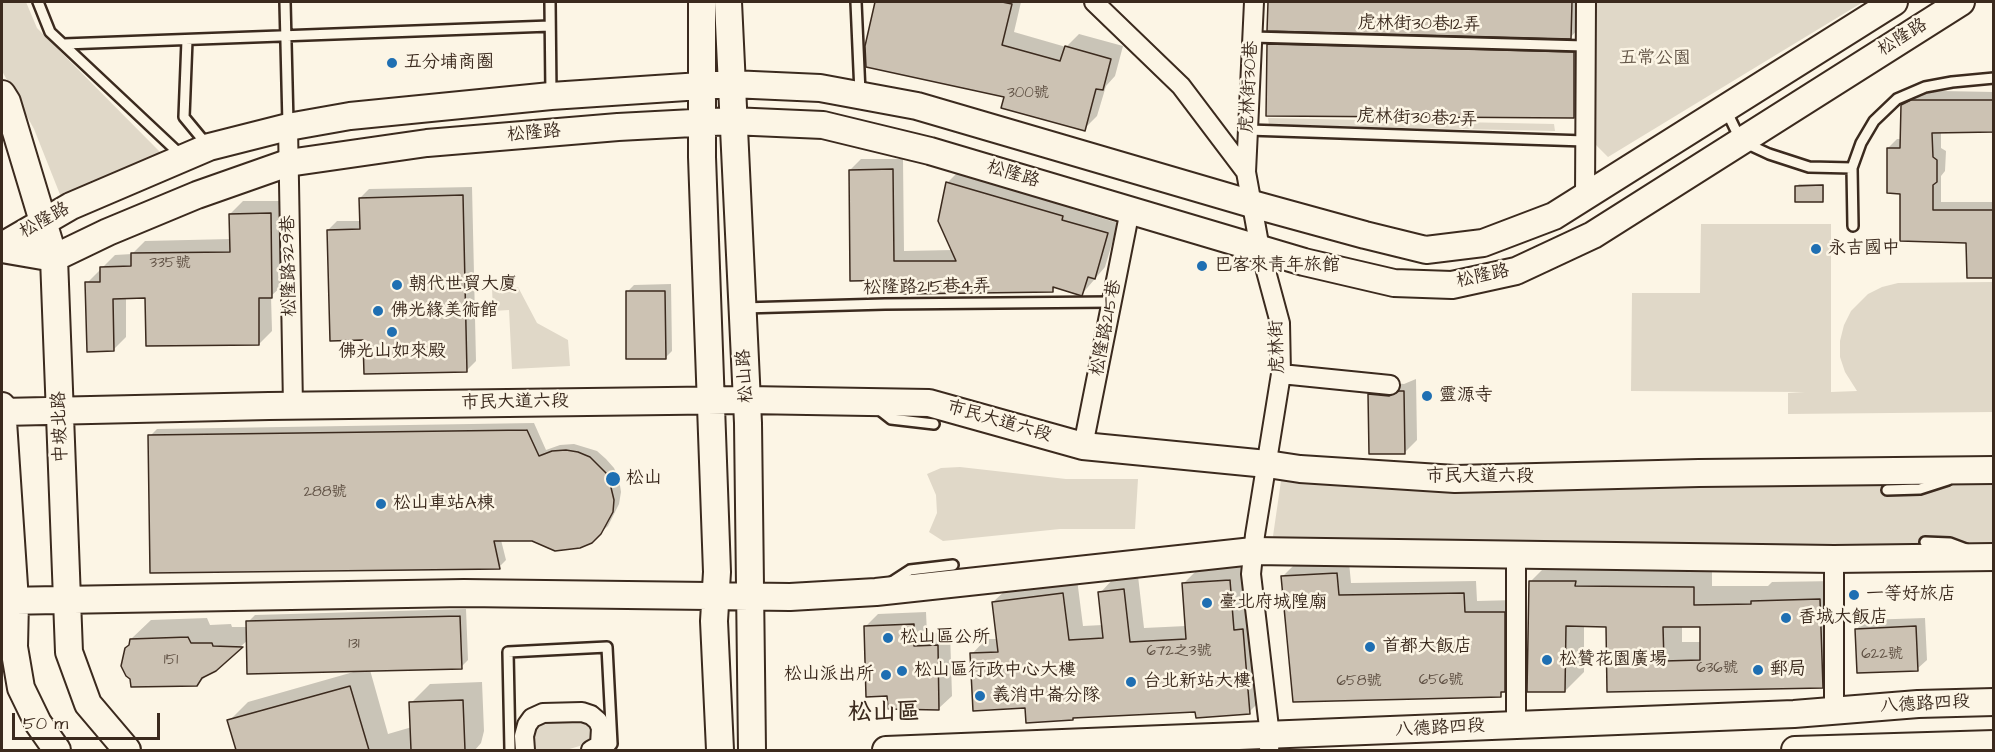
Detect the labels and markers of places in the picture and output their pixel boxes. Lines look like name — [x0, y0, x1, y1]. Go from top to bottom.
place label: 五分埔商圈 — [404, 52, 494, 74]
marker: 五分埔商圈 — [385, 56, 399, 70]
place label: 永吉國中 — [1828, 238, 1900, 260]
marker: 永吉國中 — [1809, 242, 1823, 256]
place label: 巴客來青年旅館 — [1214, 255, 1340, 277]
marker: 巴客來青年旅館 — [1195, 259, 1209, 273]
place label: 朝代世貿大廈 — [409, 274, 517, 296]
marker: 朝代世貿大廈 — [390, 278, 404, 292]
place label: 佛光緣美術館 — [390, 300, 498, 322]
marker: 佛光緣美術館 — [371, 304, 385, 318]
marker: 佛光山如來殿 — [385, 325, 399, 339]
place label: 佛光山如來殿 — [338, 341, 446, 363]
place label: 靈源寺 — [1439, 385, 1493, 407]
marker: 靈源寺 — [1420, 389, 1434, 403]
place label: 松山 — [626, 468, 662, 490]
marker: 松山 — [604, 470, 622, 488]
place label: 松山車站A棟 — [393, 493, 495, 515]
marker: 松山車站A棟 — [374, 497, 388, 511]
place label: 一等好旅店 — [1866, 584, 1956, 606]
marker: 一等好旅店 — [1847, 588, 1861, 602]
place label: 臺北府城隍廟 — [1219, 592, 1327, 614]
marker: 臺北府城隍廟 — [1200, 596, 1214, 610]
place label: 香城大飯店 — [1798, 607, 1888, 629]
marker: 香城大飯店 — [1779, 611, 1793, 625]
place label: 松山區公所 — [900, 627, 990, 649]
marker: 松山區公所 — [881, 631, 895, 645]
place label: 首都大飯店 — [1382, 636, 1472, 658]
marker: 首都大飯店 — [1363, 640, 1377, 654]
place label: 松贊花園廣場 — [1559, 649, 1667, 671]
marker: 松贊花園廣場 — [1540, 653, 1554, 667]
place label: 郵局 — [1770, 659, 1806, 681]
place label: 松山區行政中心大樓 — [914, 660, 1076, 682]
marker: 郵局 — [1751, 663, 1765, 677]
place label: 松山派出所 — [784, 664, 874, 686]
marker: 松山區行政中心大樓 — [895, 664, 909, 678]
marker: 松山派出所 — [879, 668, 893, 682]
place label: 台北新站大樓 — [1143, 671, 1251, 693]
marker: 台北新站大樓 — [1124, 675, 1138, 689]
place label: 義消中崙分隊 — [992, 685, 1100, 707]
marker: 義消中崙分隊 — [973, 689, 987, 703]

